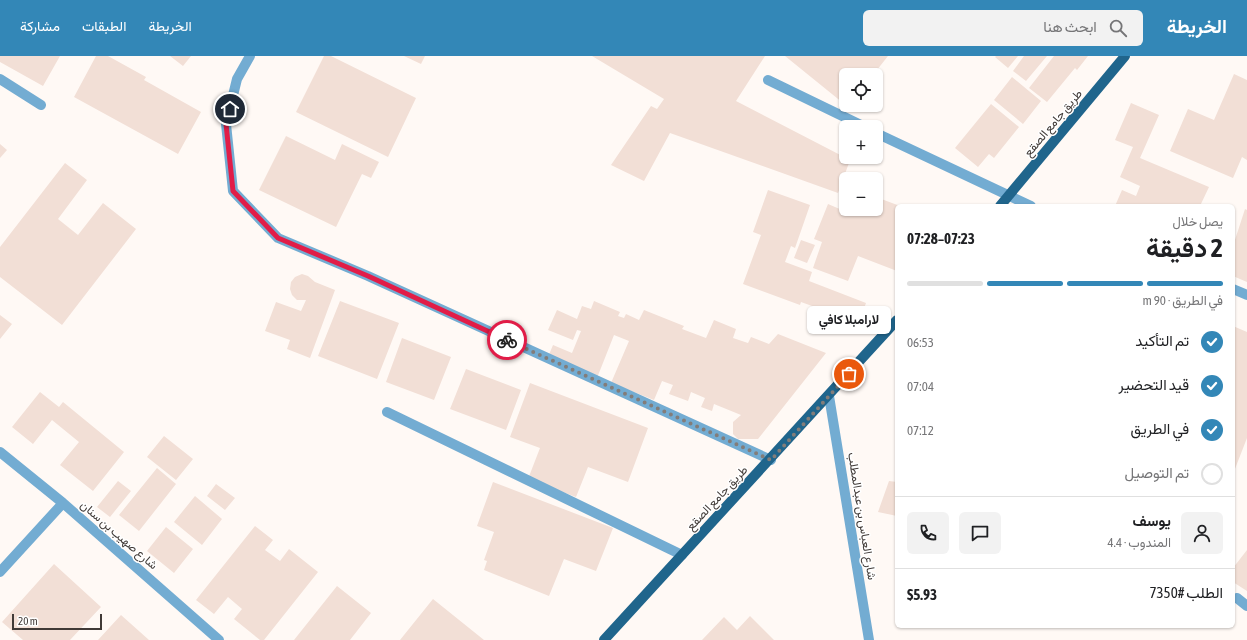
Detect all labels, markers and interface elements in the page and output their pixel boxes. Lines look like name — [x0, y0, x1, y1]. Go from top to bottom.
search box — [863, 10, 1143, 46]
text: الخريطة — [1167, 15, 1227, 37]
icon: search — [1107, 17, 1129, 39]
text: مشاركة — [20, 18, 60, 34]
text: الطبقات — [82, 18, 126, 34]
text: الخريطة — [148, 18, 192, 34]
text: ابحث هنا — [1043, 18, 1097, 35]
map controls — [839, 68, 883, 216]
button: locate — [839, 68, 883, 112]
street label: طريق جامع الصقع — [1021, 86, 1087, 161]
pin — [213, 92, 247, 126]
icon: home — [219, 98, 241, 120]
button: + — [839, 120, 883, 164]
button: − — [839, 172, 883, 216]
text: يصل خلال — [1172, 214, 1223, 229]
text: 07:23–07:28 — [907, 230, 975, 247]
text: 2 دقيقة — [1146, 233, 1223, 263]
text: في الطريق · 90 m — [1142, 293, 1223, 308]
callout: لارامبلا كافي — [807, 306, 891, 334]
text: لارامبلا كافي — [819, 312, 879, 327]
courier — [487, 320, 527, 360]
icon: bike — [496, 329, 518, 351]
icon: check — [1201, 331, 1223, 353]
text: تم التأكيد — [1135, 332, 1189, 349]
text: 06:53 — [907, 335, 934, 350]
pin — [832, 357, 866, 391]
icon: bag — [838, 363, 860, 385]
icon: check — [1201, 375, 1223, 397]
text: قيد التحضير — [1119, 376, 1189, 393]
text: 07:04 — [907, 379, 934, 394]
icon: check — [1201, 419, 1223, 441]
text: في الطريق — [1130, 420, 1189, 437]
text: 07:12 — [907, 423, 934, 438]
street label: شارع العباس بن عبدالمطلب — [843, 451, 879, 581]
street label: طريق جامع الصقع — [683, 463, 752, 535]
text: تم التوصيل — [1124, 464, 1189, 481]
street label: شارع صهيب بن سنان — [76, 498, 160, 574]
button: phone — [907, 512, 949, 554]
button: chat — [959, 512, 1001, 554]
text: يوسف — [1133, 512, 1171, 529]
button: person — [1181, 512, 1223, 554]
text: المندوب · 4.4 — [1107, 535, 1171, 550]
text: الطلب #7350 — [1150, 584, 1223, 601]
text: $5.93 — [907, 586, 937, 603]
scale bar — [12, 612, 102, 631]
text: 20 m — [18, 615, 38, 627]

